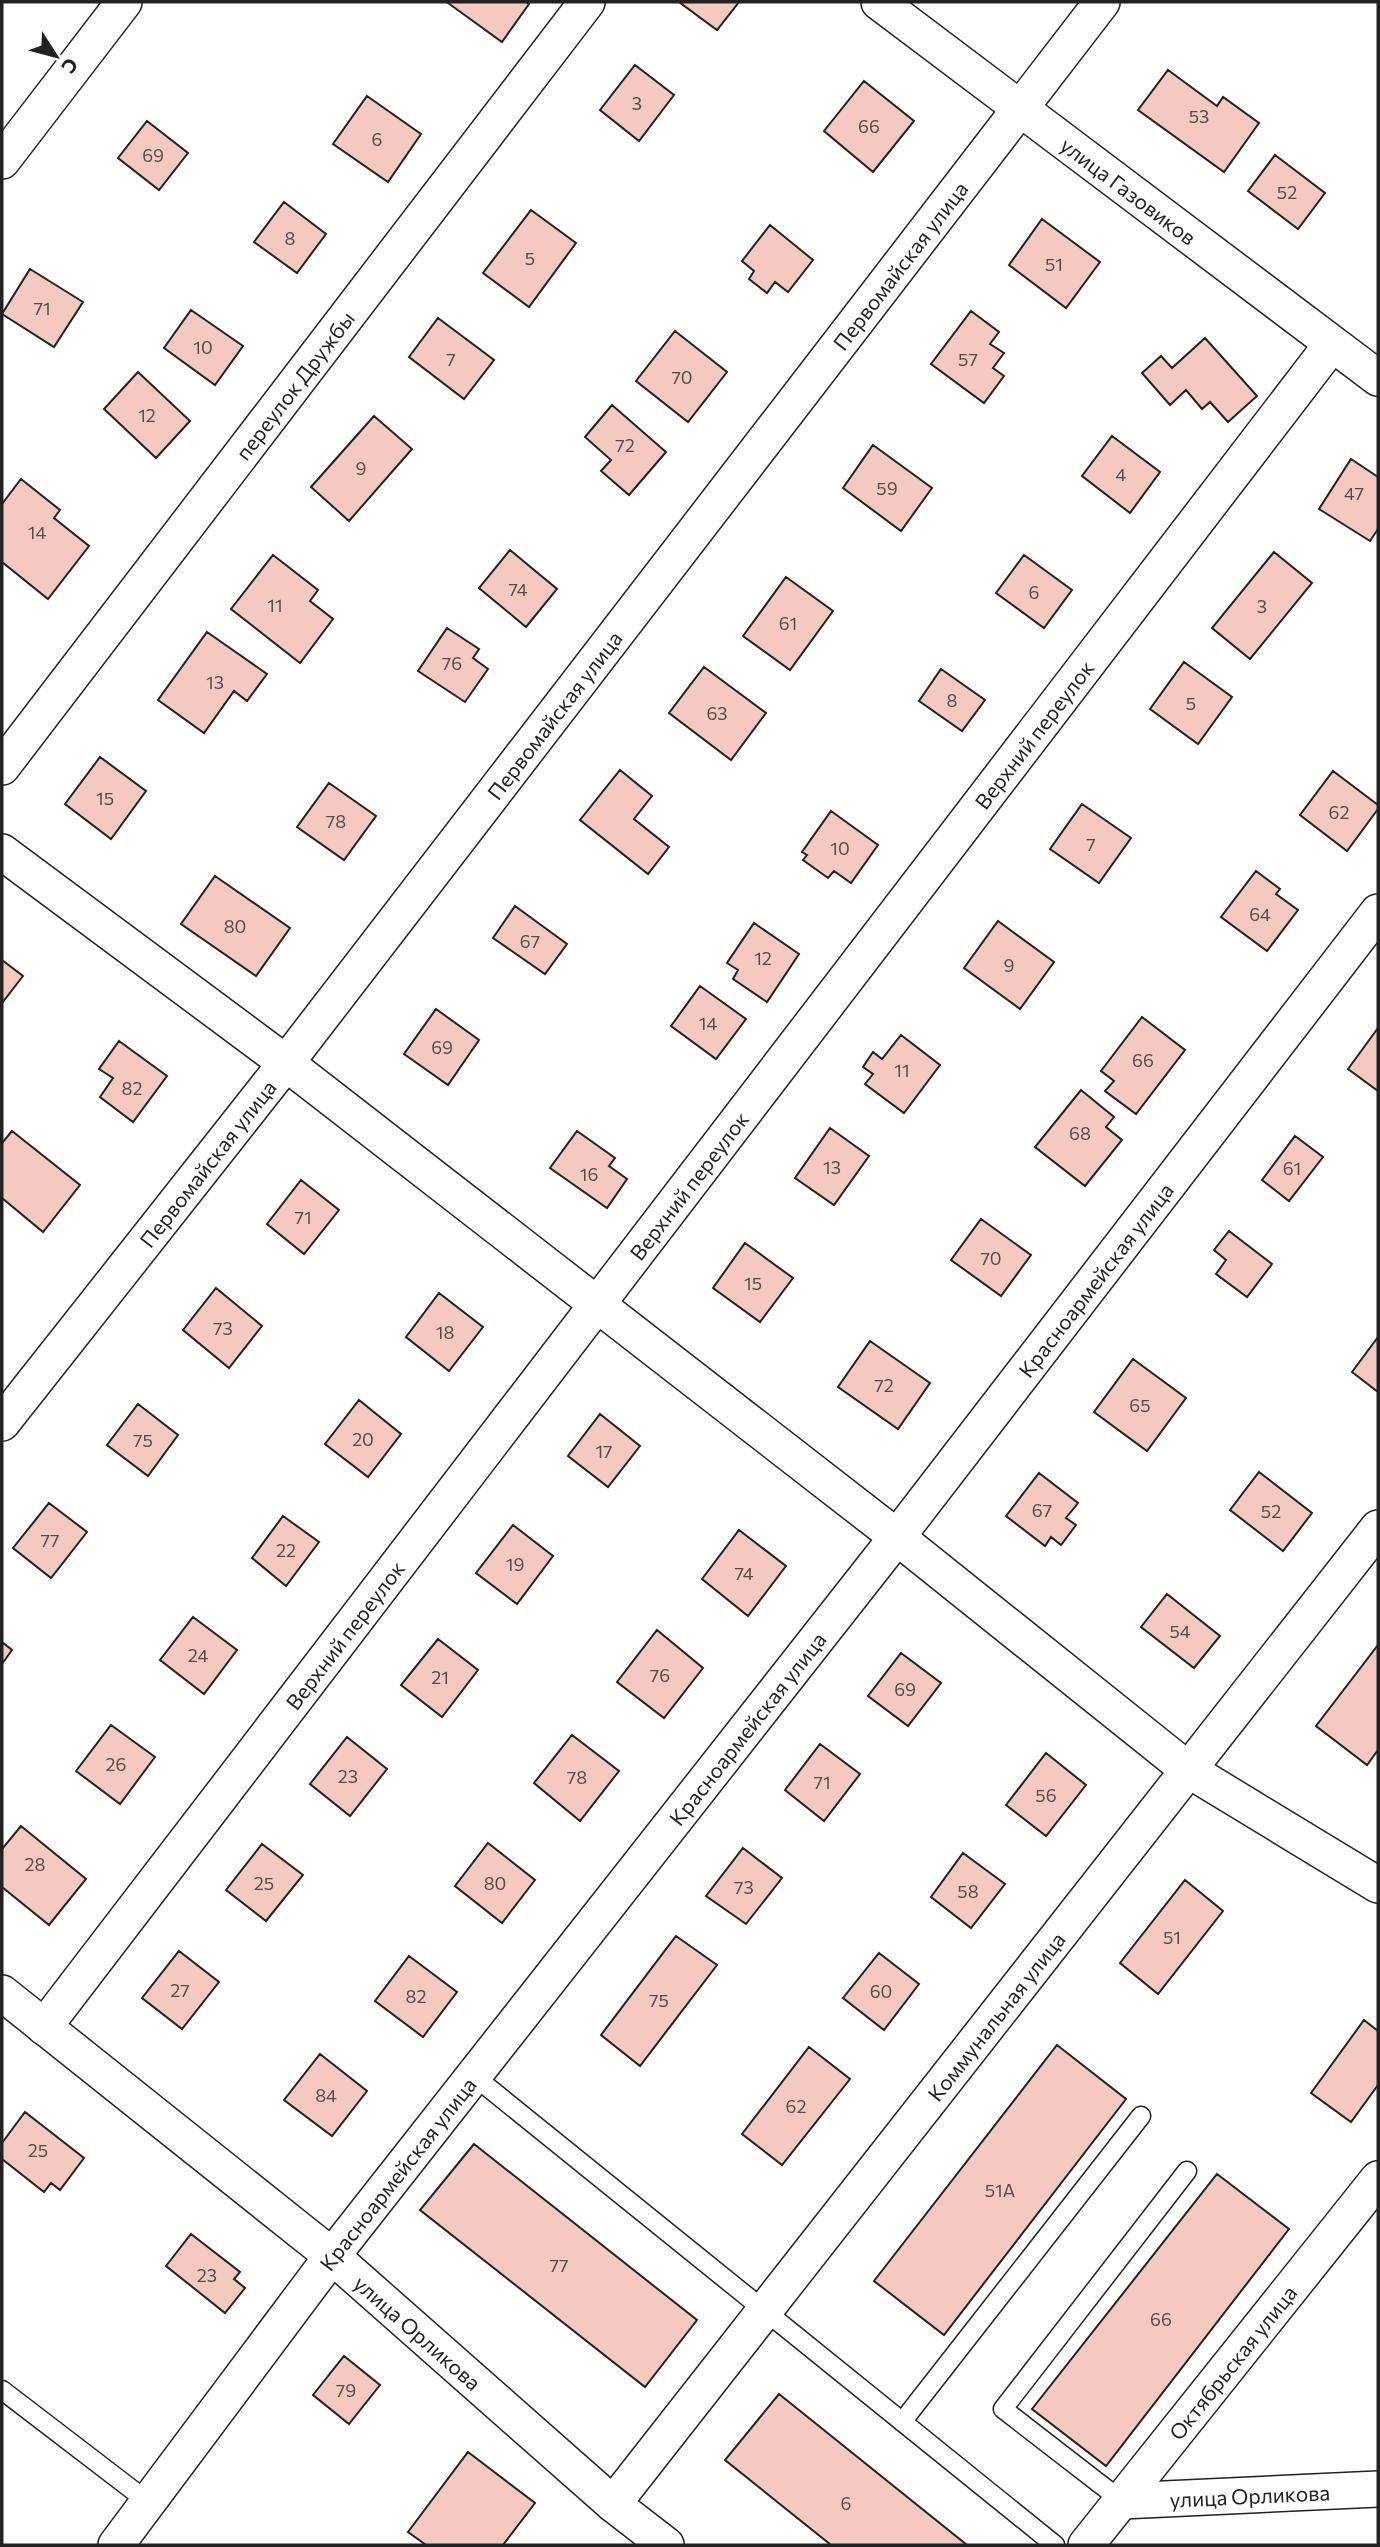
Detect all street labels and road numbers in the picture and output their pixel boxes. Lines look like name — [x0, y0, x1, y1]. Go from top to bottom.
street label: улица Газовиков — [1056, 131, 1202, 249]
street label: Первомайская улица — [827, 176, 972, 354]
street label: переулок Дружбы — [229, 306, 359, 464]
street label: Первомайская улица — [481, 626, 627, 804]
street label: Верхний переулок — [969, 655, 1098, 813]
street label: Первомайская улица — [134, 1075, 281, 1252]
street label: Верхний переулок — [624, 1106, 753, 1264]
street label: Красноармейская улица — [1012, 1178, 1178, 1382]
street label: Верхний переулок — [280, 1556, 409, 1714]
street label: Красноармейская улица — [663, 1627, 830, 1830]
street label: Коммунальная улица — [922, 1927, 1069, 2105]
street label: Красноармейская улица — [314, 2072, 481, 2275]
street label: улица Орликова — [350, 2270, 487, 2395]
street label: Октябрьская улица — [1163, 2280, 1301, 2444]
street label: улица Орликова — [1169, 2479, 1331, 2511]

